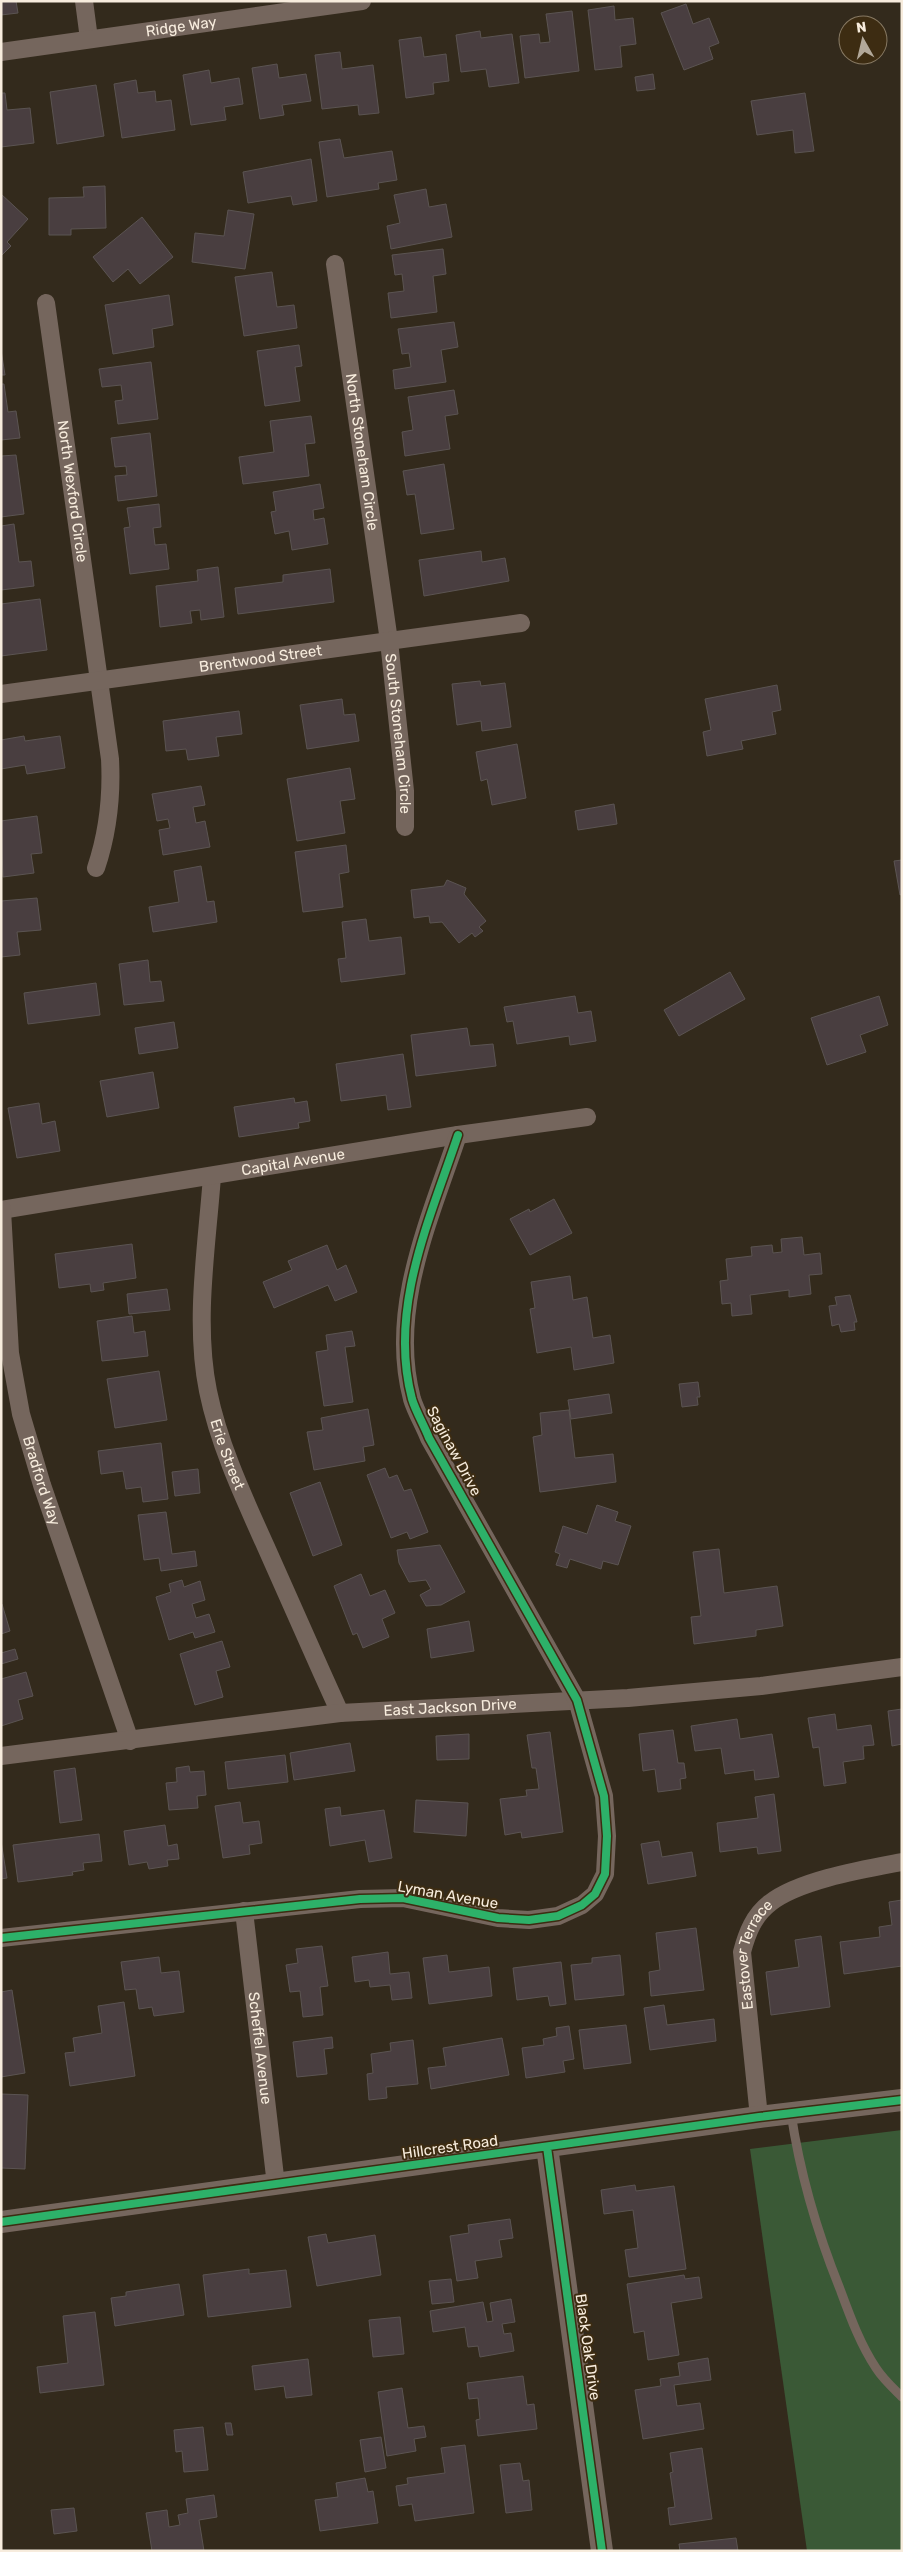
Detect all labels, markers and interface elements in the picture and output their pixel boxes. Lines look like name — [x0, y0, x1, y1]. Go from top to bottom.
street label: Ridge Way — [145, 13, 218, 40]
north arrow — [838, 15, 888, 65]
text: N — [855, 19, 867, 37]
street label: North Stoneham Circle — [342, 372, 382, 532]
street label: North Wexford Circle — [54, 419, 91, 563]
street label: Brentwood Street — [198, 641, 323, 676]
street label: South Stoneham Circle — [381, 653, 414, 814]
street label: Capital Avenue — [240, 1145, 346, 1179]
street label: Saginaw Drive — [423, 1403, 485, 1499]
street label: Erie Street — [206, 1417, 249, 1492]
street label: Bradford Way — [19, 1434, 64, 1528]
street label: East Jackson Drive — [383, 1695, 517, 1720]
street label: Lyman Avenue — [396, 1877, 500, 1913]
street label: Eastover Terrace — [733, 1896, 776, 2011]
street label: Scheffel Avenue — [245, 1991, 276, 2105]
street label: Hillcrest Road — [401, 2131, 499, 2163]
street label: Black Oak Drive — [572, 2293, 604, 2401]

